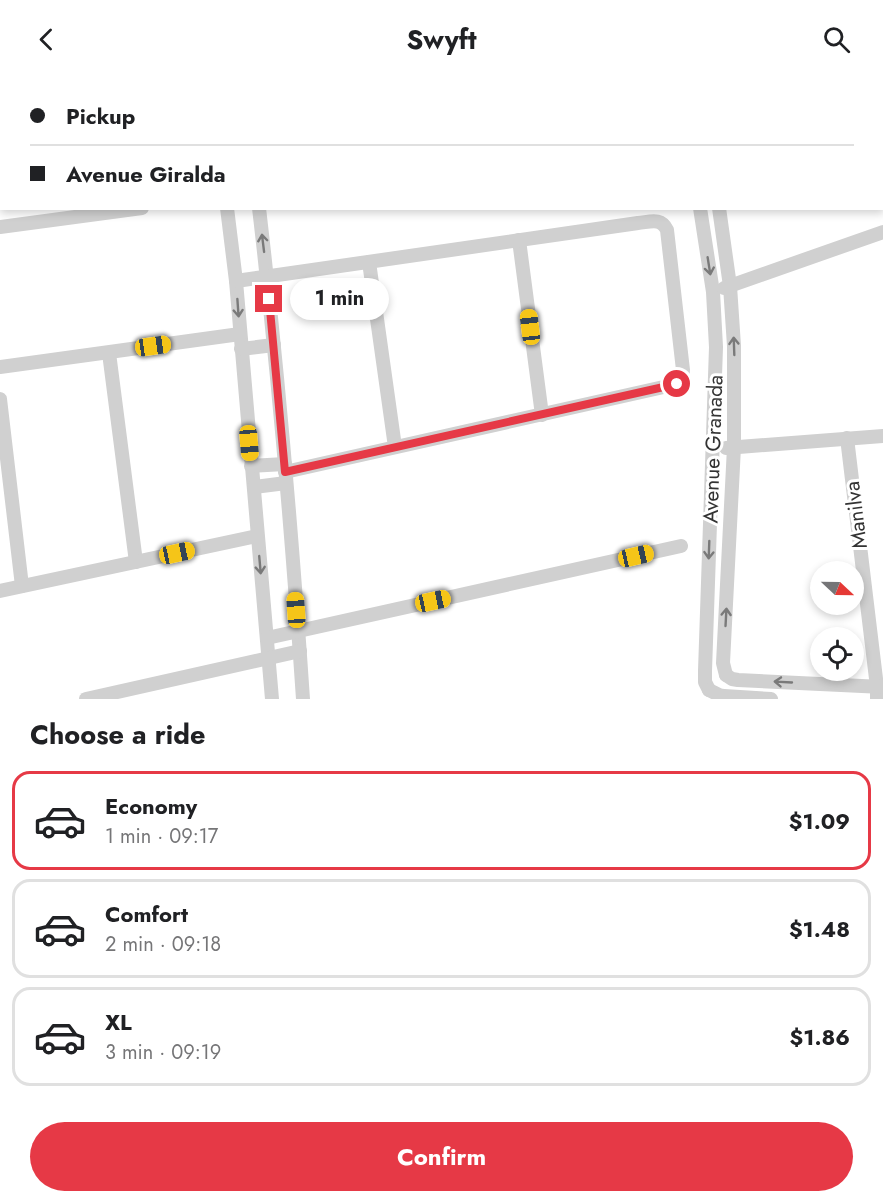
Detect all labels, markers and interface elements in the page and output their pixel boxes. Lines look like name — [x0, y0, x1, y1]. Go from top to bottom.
text: Swyft — [406, 20, 477, 59]
icon: back — [30, 23, 63, 56]
icon: search — [820, 23, 853, 56]
text: Pickup — [66, 100, 135, 132]
text: Avenue Giralda — [66, 158, 226, 190]
one-way arrow — [258, 234, 269, 254]
one-way arrow — [704, 256, 715, 276]
callout: 1 min — [290, 278, 389, 320]
text: 1 min — [315, 284, 364, 313]
route end — [255, 285, 282, 312]
one-way arrow — [233, 298, 244, 318]
car — [519, 308, 541, 346]
car — [134, 335, 172, 357]
one-way arrow — [728, 337, 740, 357]
route start — [663, 370, 690, 397]
street label: Avenue Granada — [695, 374, 731, 524]
car — [238, 424, 260, 462]
street label: Manilva — [837, 480, 875, 550]
one-way arrow — [703, 539, 714, 559]
car — [158, 540, 196, 566]
car — [616, 543, 656, 569]
one-way arrow — [255, 555, 266, 575]
north arrow — [810, 561, 864, 615]
map controls — [810, 561, 864, 681]
car — [414, 588, 452, 614]
car — [286, 591, 306, 629]
one-way arrow — [720, 608, 731, 628]
button: locate — [810, 627, 864, 681]
one-way arrow — [773, 676, 793, 687]
text: Choose a ride — [30, 715, 205, 754]
text: Economy — [105, 790, 197, 822]
icon: car — [33, 794, 87, 848]
text: $1.09 — [789, 805, 850, 837]
text: 1 min · 09:17 — [105, 822, 218, 851]
text: Comfort — [105, 898, 188, 930]
icon: car — [33, 902, 87, 956]
text: $1.48 — [789, 913, 850, 945]
text: 2 min · 09:18 — [105, 930, 221, 959]
text: XL — [105, 1006, 132, 1038]
icon: car — [33, 1010, 87, 1064]
text: $1.86 — [790, 1021, 850, 1053]
text: 3 min · 09:19 — [105, 1038, 221, 1067]
button: Confirm — [30, 1122, 853, 1191]

